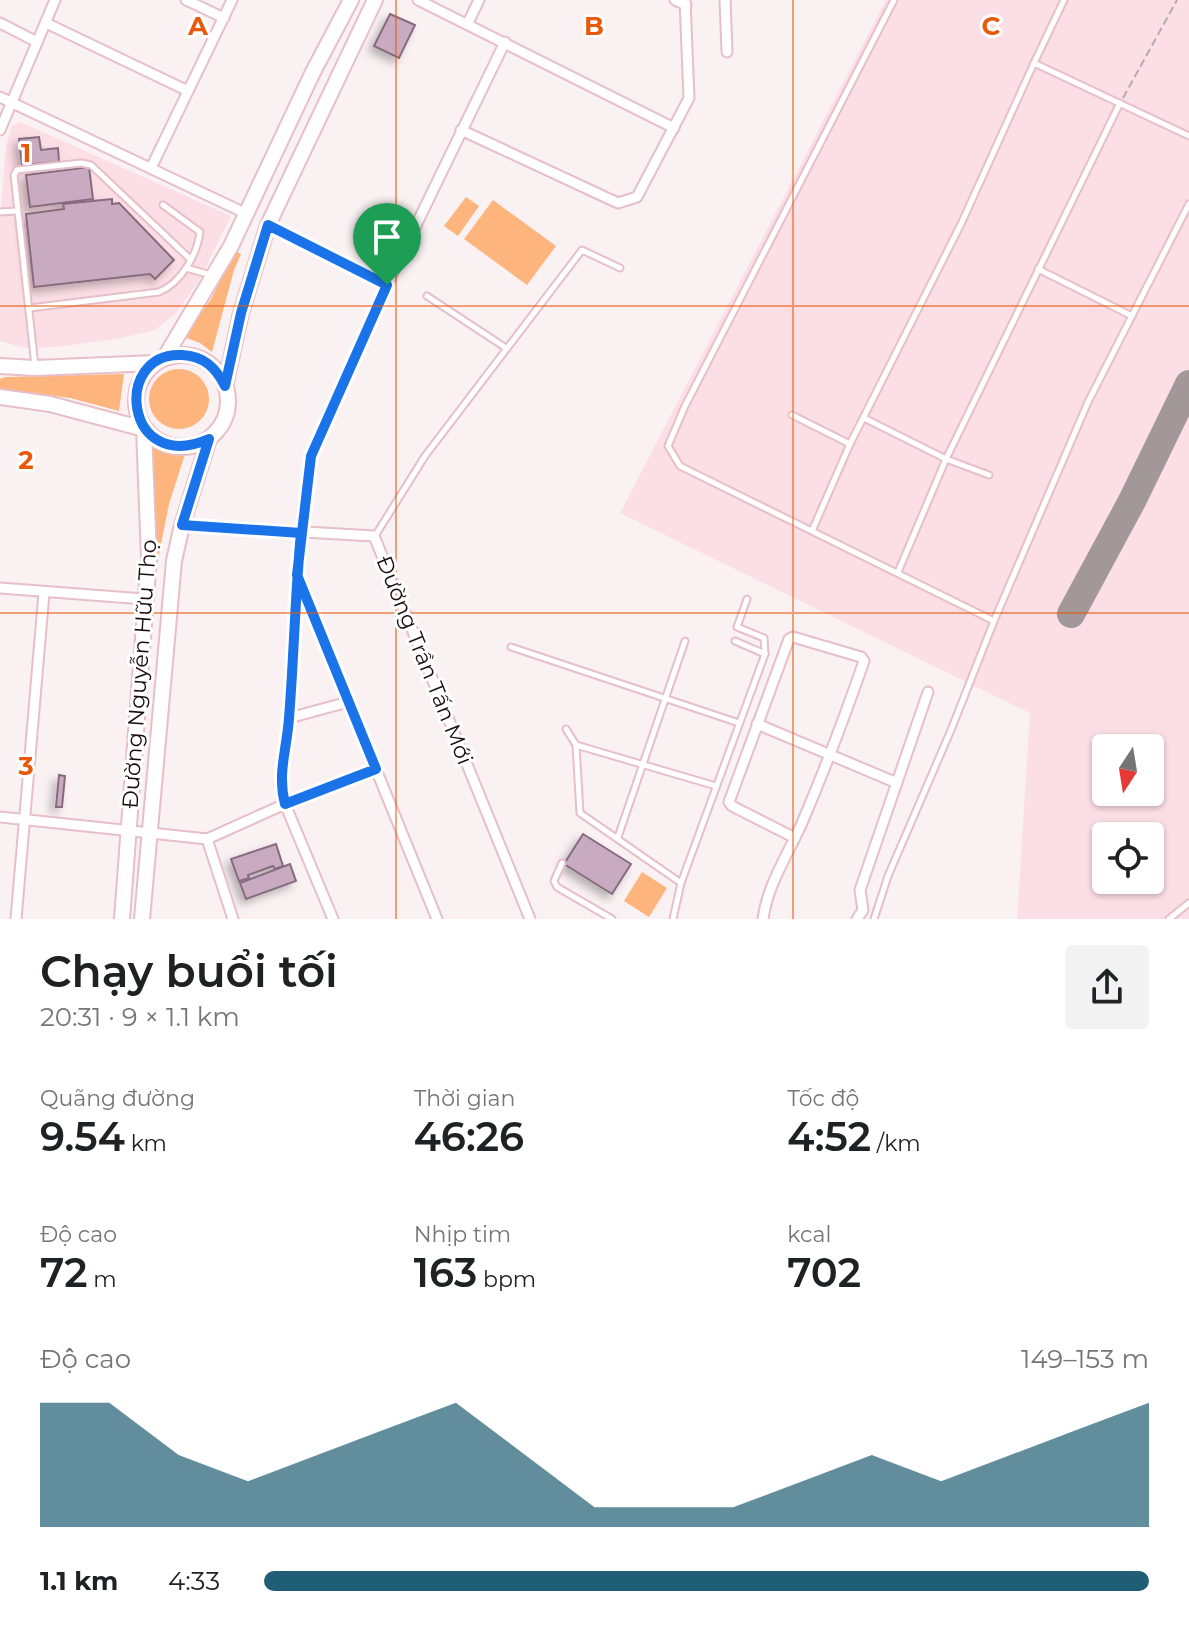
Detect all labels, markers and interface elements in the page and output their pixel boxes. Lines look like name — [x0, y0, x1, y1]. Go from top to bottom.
text: A — [187, 10, 209, 42]
text: B — [584, 10, 604, 42]
text: C — [982, 10, 1001, 42]
text: 1 — [21, 137, 31, 169]
pin — [353, 203, 421, 285]
icon: arrive — [365, 215, 409, 259]
text: 2 — [18, 444, 34, 476]
street label: Đường Nguyễn Hữu Thọ — [117, 539, 162, 810]
street label: Đường Trần Tấn Mới — [370, 552, 479, 768]
north arrow — [1092, 734, 1164, 806]
map controls — [1092, 734, 1164, 894]
text: 3 — [17, 750, 34, 782]
button: locate — [1092, 822, 1164, 894]
text: Chạy buổi tối — [40, 944, 338, 998]
button: share — [1065, 945, 1149, 1029]
text: 20:31 · 9 × 1.1 km — [40, 1001, 240, 1033]
text: Quãng đường — [40, 1085, 195, 1112]
text: Thời gian — [414, 1085, 515, 1112]
text: Tốc độ — [787, 1085, 859, 1112]
text: 9.54 — [40, 1112, 125, 1161]
text: 46:26 — [414, 1112, 524, 1161]
text: 4:52 — [787, 1112, 871, 1161]
text: km — [125, 1130, 167, 1157]
text: /km — [871, 1130, 921, 1157]
text: Độ cao — [40, 1221, 117, 1248]
text: Nhịp tim — [414, 1221, 511, 1248]
text: kcal — [787, 1221, 831, 1248]
text: 72 — [40, 1248, 88, 1297]
text: 163 — [414, 1248, 477, 1297]
text: 702 — [787, 1248, 861, 1297]
text: m — [88, 1266, 117, 1293]
text: bpm — [477, 1266, 536, 1293]
text: Độ cao — [40, 1343, 131, 1375]
text: 149–153 m — [1021, 1343, 1149, 1375]
text: 1.1 km — [40, 1565, 118, 1597]
text: 4:33 — [168, 1565, 220, 1597]

